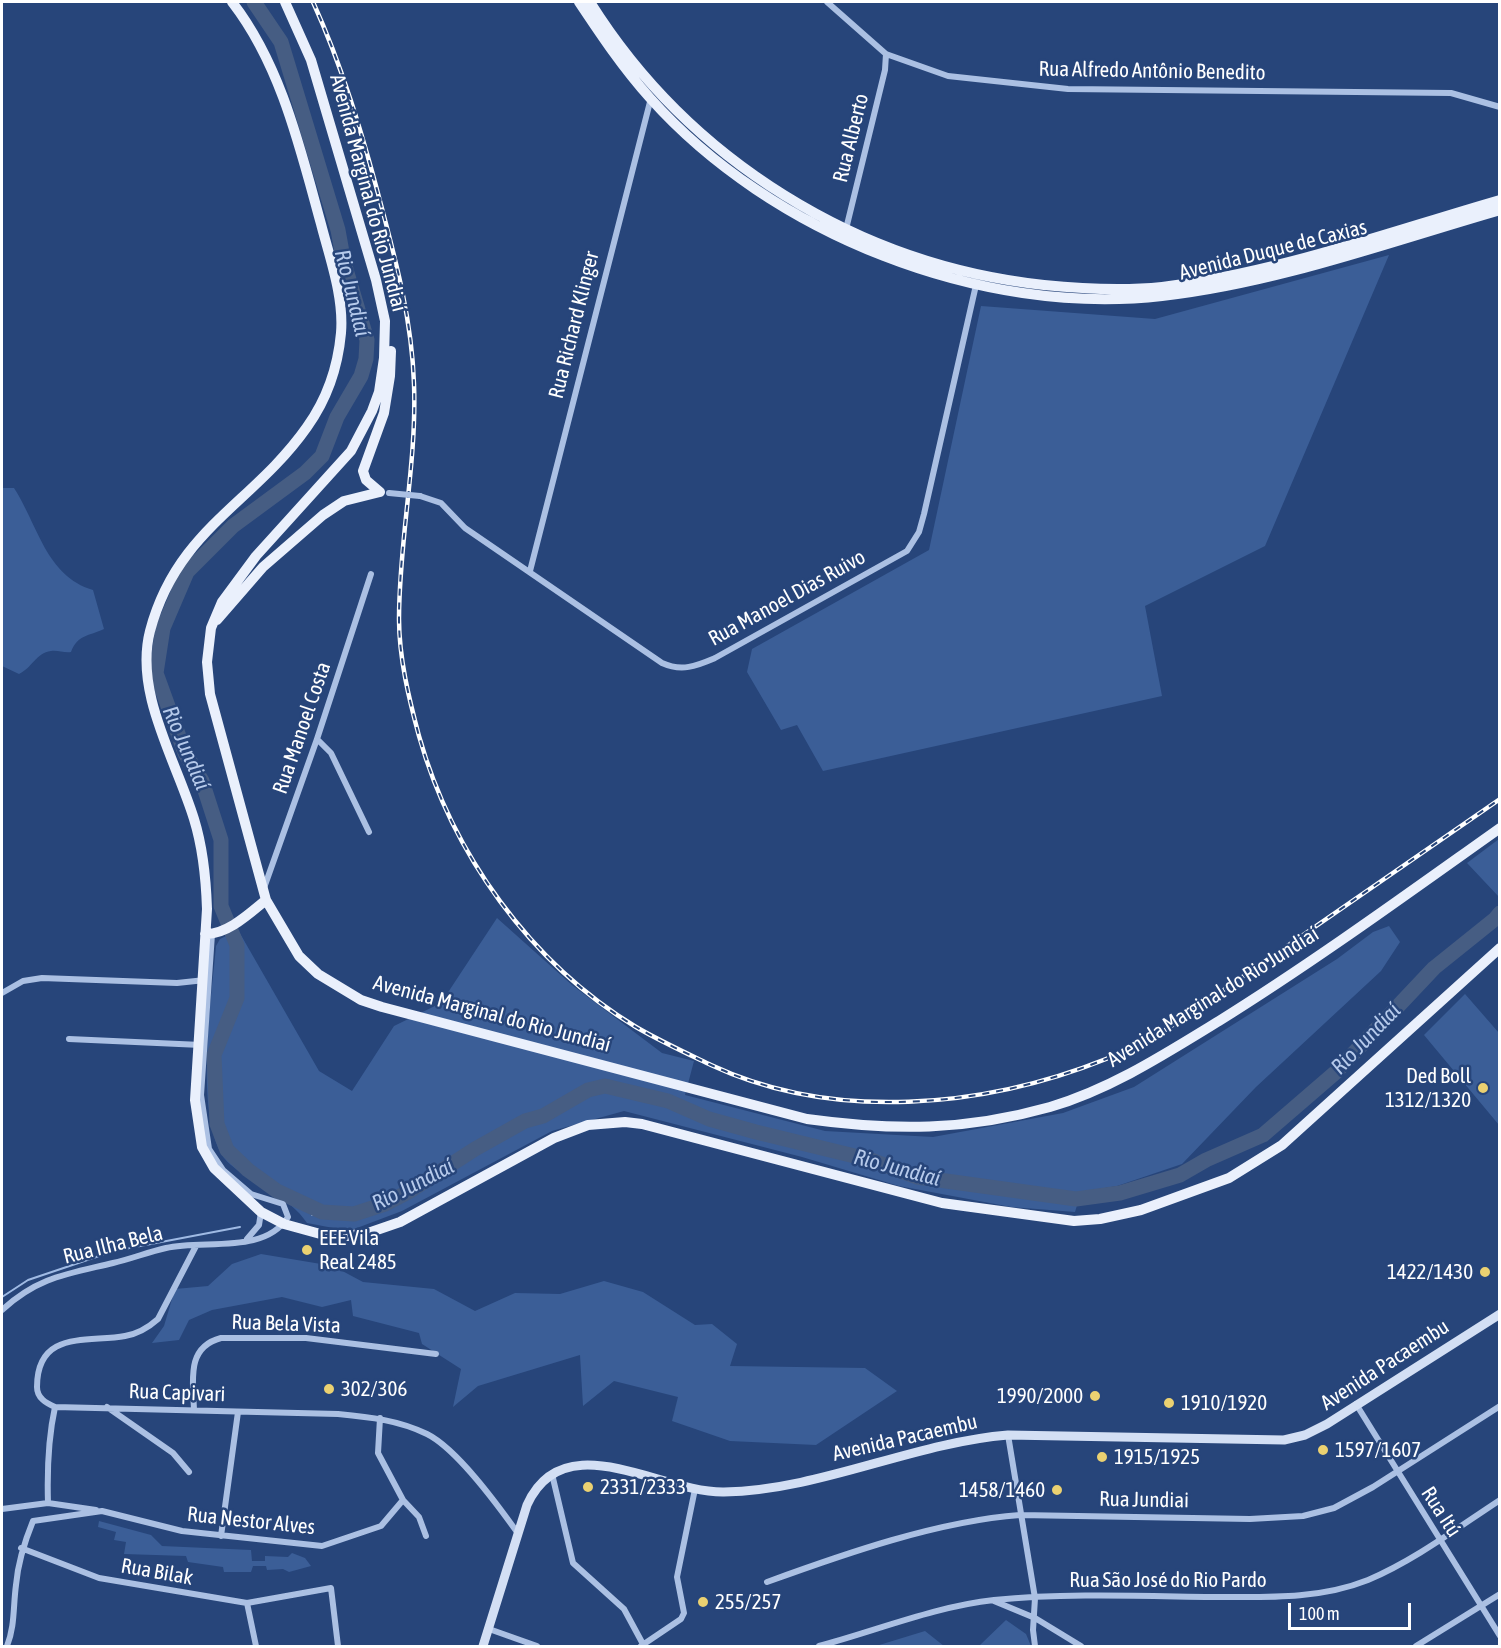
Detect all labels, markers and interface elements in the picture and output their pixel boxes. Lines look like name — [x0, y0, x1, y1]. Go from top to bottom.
street label: Rua Alfredo Antônio Benedito — [1038, 56, 1266, 86]
street label: Avenida Marginal do Rio Jundiaí — [324, 72, 412, 314]
street label: Rua Alberto — [828, 91, 874, 185]
street label: Avenida Duque de Caxias — [1177, 215, 1369, 285]
water label: Rio Jundiaí — [328, 247, 376, 339]
street label: Rua Richard Klinger — [544, 249, 604, 401]
street label: Rua Manoel Dias Ruivo — [704, 544, 870, 652]
street label: Rua Manoel Costa — [268, 659, 336, 797]
water label: Rio Jundiaí — [157, 702, 215, 794]
street label: Avenida Marginal do Rio Jundiaí — [1103, 921, 1323, 1073]
street label: Avenida Marginal do Rio Jundiaí — [371, 970, 613, 1058]
water label: Rio Jundiaí — [1326, 998, 1406, 1080]
place label: Ded Boll 1312/1320 — [1385, 1063, 1471, 1113]
marker: Ded Boll 1312/1320 — [1476, 1081, 1490, 1095]
water label: Rio Jundiaí — [851, 1144, 943, 1192]
water label: Rio Jundiaí — [368, 1153, 458, 1217]
street label: Rua Ilha Bela — [61, 1220, 165, 1270]
place label: EEE Vila Real 2485 — [319, 1225, 397, 1275]
marker: EEE Vila Real 2485 — [300, 1243, 314, 1257]
place label: 1422/1430 — [1387, 1259, 1473, 1285]
marker: 1422/1430 — [1478, 1265, 1492, 1279]
street label: Rua Bela Vista — [231, 1309, 341, 1339]
street label: Avenida Pacaembu — [1316, 1314, 1454, 1416]
place label: 302/306 — [341, 1376, 407, 1402]
street label: Rua Capivari — [128, 1379, 226, 1407]
marker: 302/306 — [322, 1382, 336, 1396]
place label: 1990/2000 — [997, 1383, 1083, 1409]
marker: 1990/2000 — [1088, 1389, 1102, 1403]
place label: 1910/1920 — [1181, 1390, 1267, 1416]
marker: 1910/1920 — [1162, 1396, 1176, 1410]
street label: Avenida Pacaembu — [830, 1409, 980, 1467]
place label: 1597/1607 — [1335, 1437, 1421, 1463]
marker: 1597/1607 — [1316, 1443, 1330, 1457]
place label: 1915/1925 — [1114, 1444, 1200, 1470]
marker: 1915/1925 — [1095, 1450, 1109, 1464]
place label: 2331/2333 — [600, 1474, 686, 1500]
place label: 1458/1460 — [959, 1477, 1045, 1503]
marker: 2331/2333 — [581, 1480, 595, 1494]
street label: Rua Itú — [1416, 1482, 1466, 1542]
marker: 1458/1460 — [1050, 1483, 1064, 1497]
street label: Rua Jundiai — [1099, 1487, 1189, 1513]
street label: Rua Nestor Alves — [186, 1502, 316, 1540]
street label: Rua Bilak — [119, 1553, 195, 1591]
street label: Rua São José do Rio Pardo — [1069, 1567, 1267, 1593]
place label: 255/257 — [715, 1589, 781, 1615]
scale bar — [1291, 1591, 1414, 1629]
marker: 255/257 — [696, 1595, 710, 1609]
text: 100 m — [1299, 1603, 1340, 1624]

